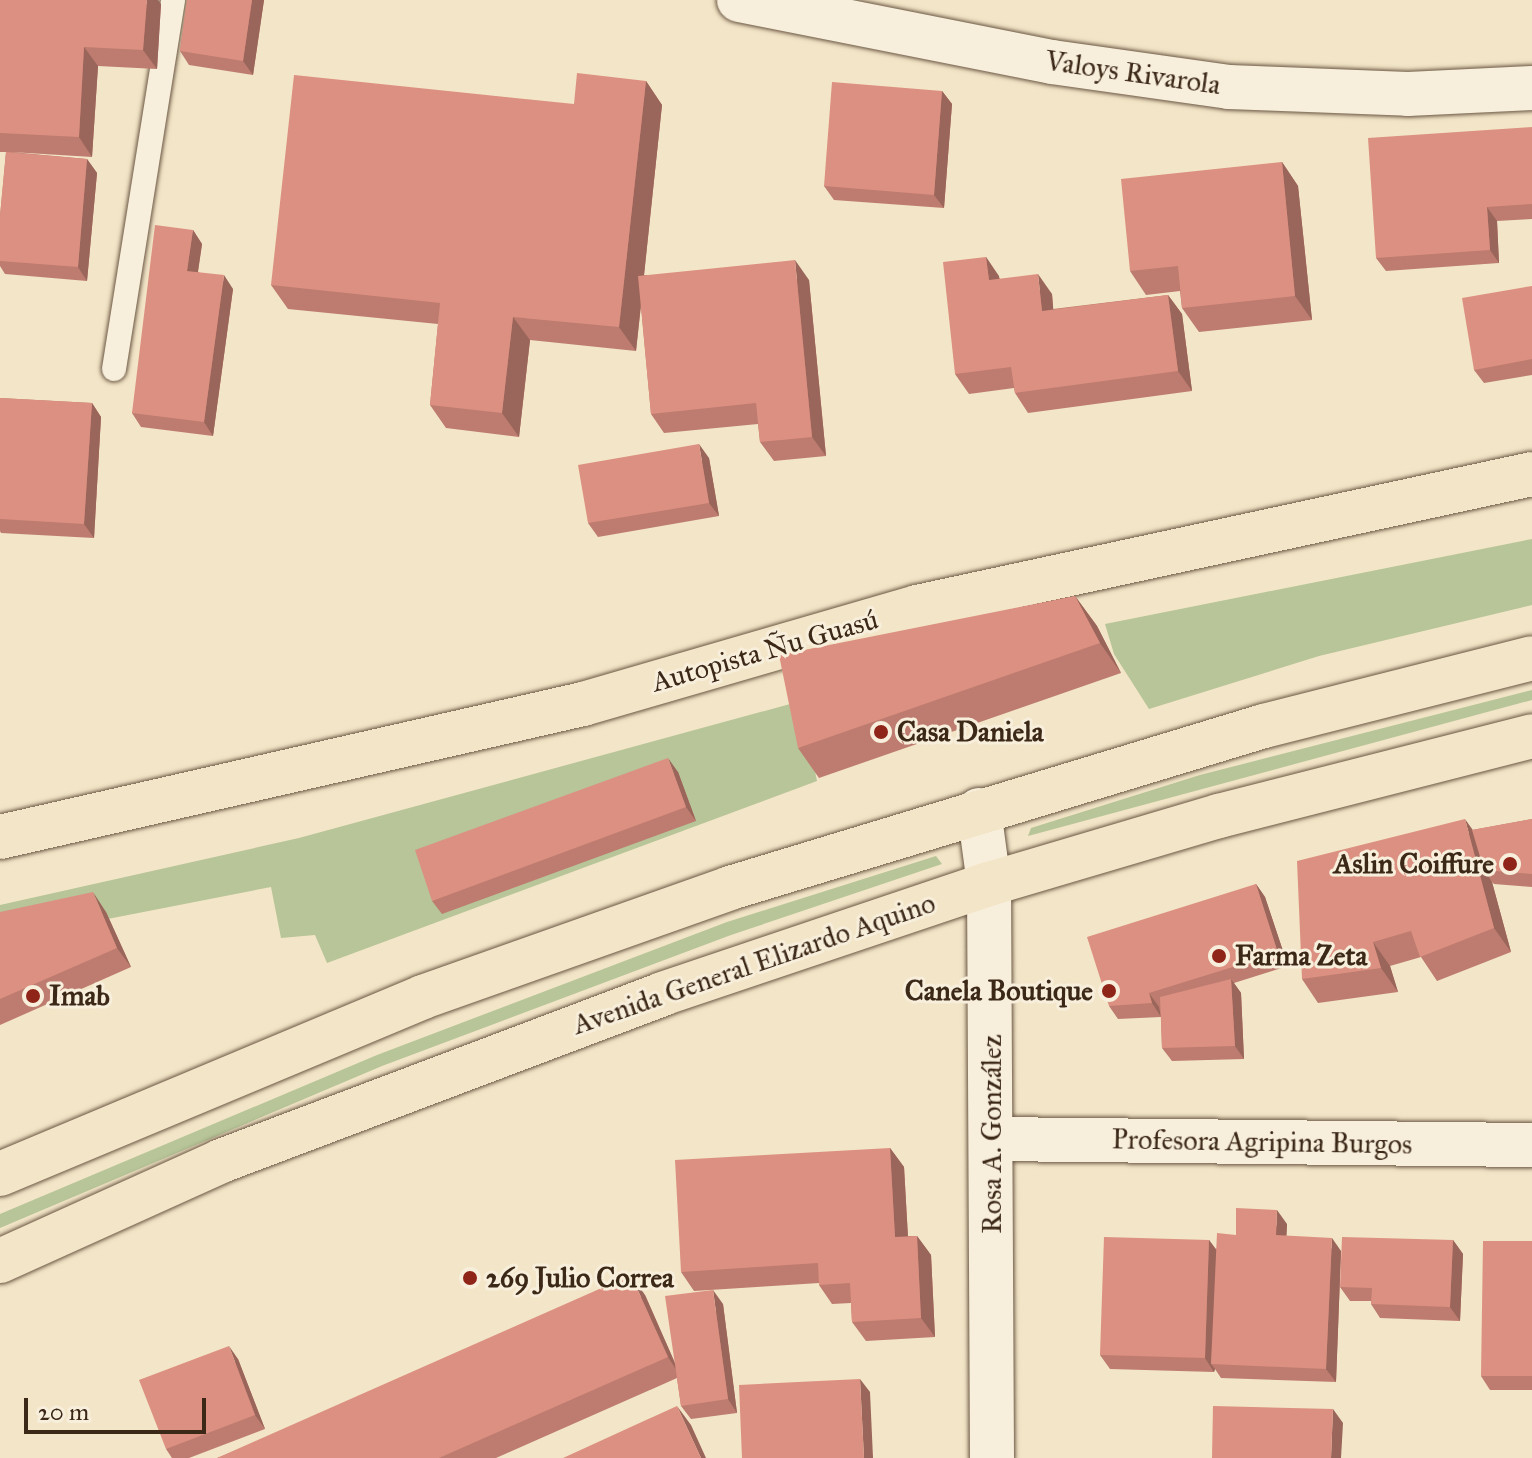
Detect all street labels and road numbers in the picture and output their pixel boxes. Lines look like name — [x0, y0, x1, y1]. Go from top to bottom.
street label: Valoys Rivarola — [1043, 44, 1223, 102]
street label: Autopista Ñu Guasú — [648, 603, 882, 699]
street label: Avenida General Elizardo Aquino — [568, 886, 940, 1042]
street label: Rosa A. González — [975, 1034, 1009, 1234]
street label: Profesora Agripina Burgos — [1112, 1123, 1412, 1161]

